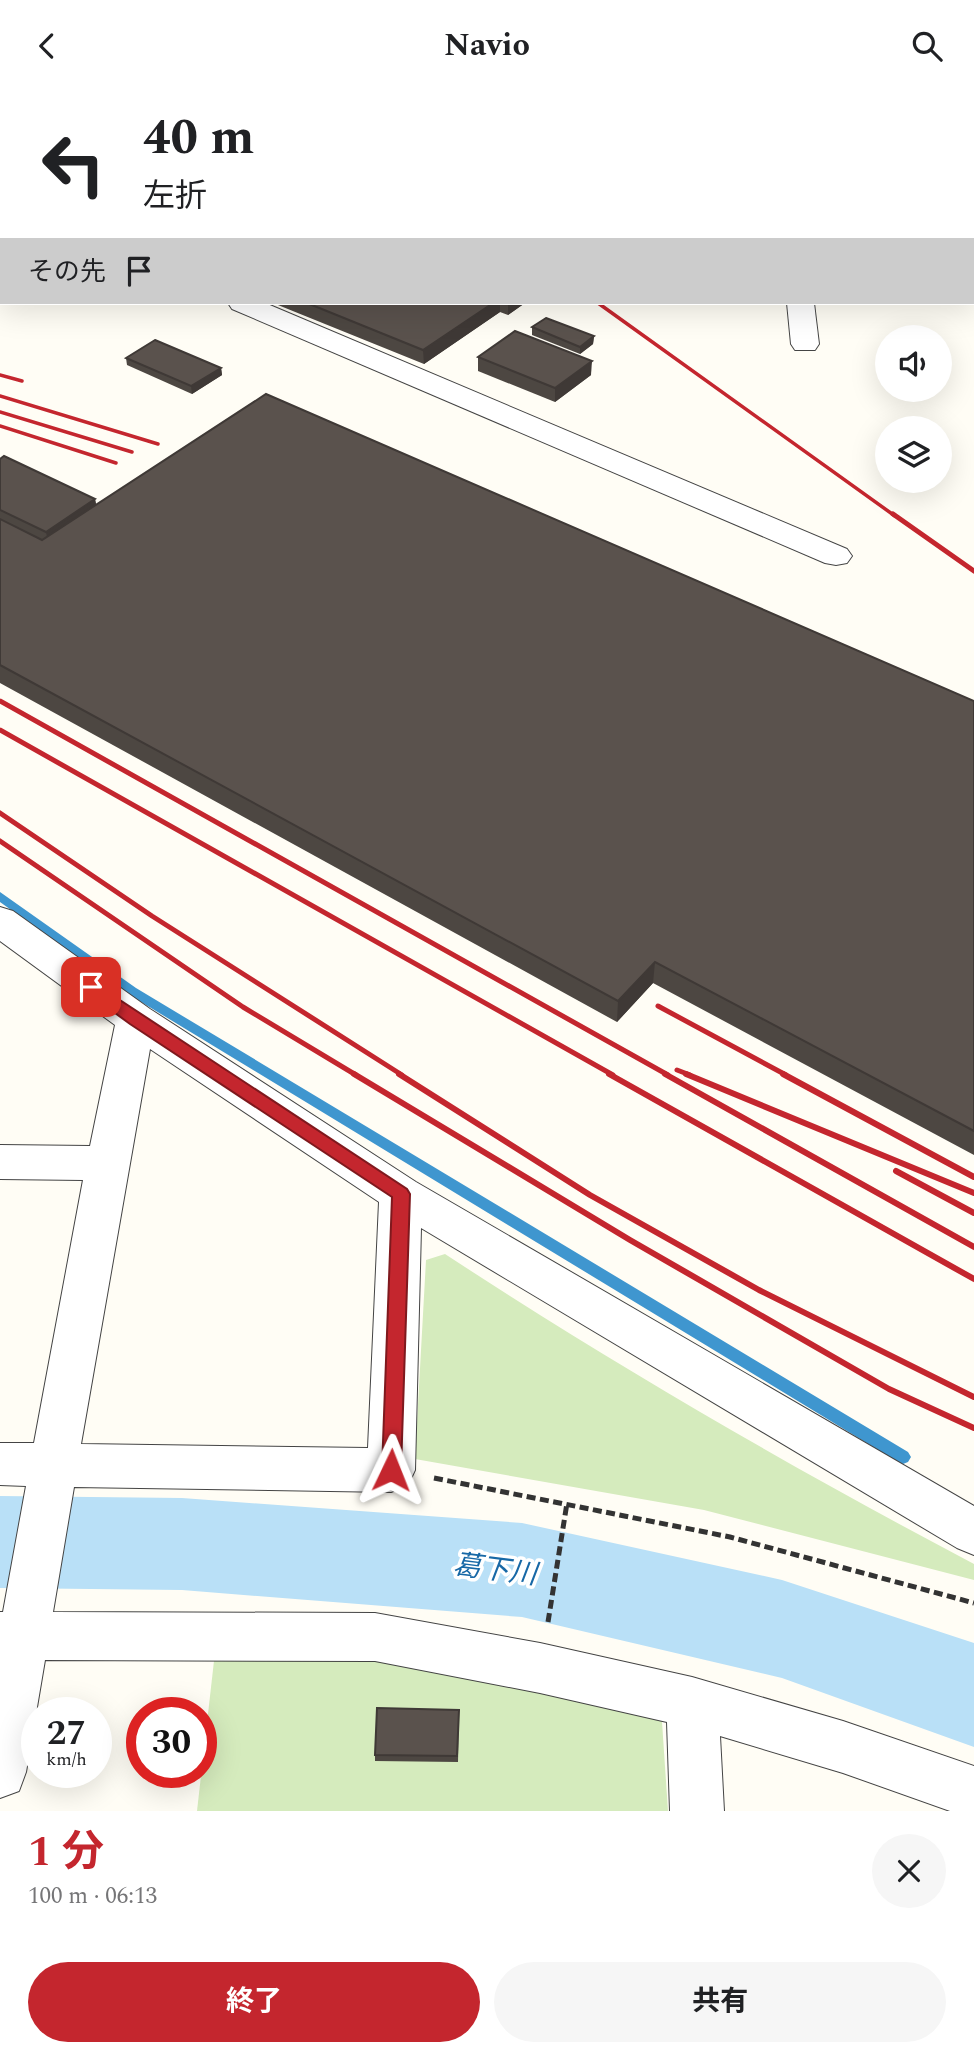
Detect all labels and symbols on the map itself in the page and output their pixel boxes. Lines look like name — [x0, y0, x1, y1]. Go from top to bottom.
pin — [61, 957, 121, 1017]
position arrow — [354, 1433, 428, 1507]
water label: 葛下川 — [451, 1544, 542, 1597]
speed limit sign: 30 — [126, 1697, 217, 1788]

